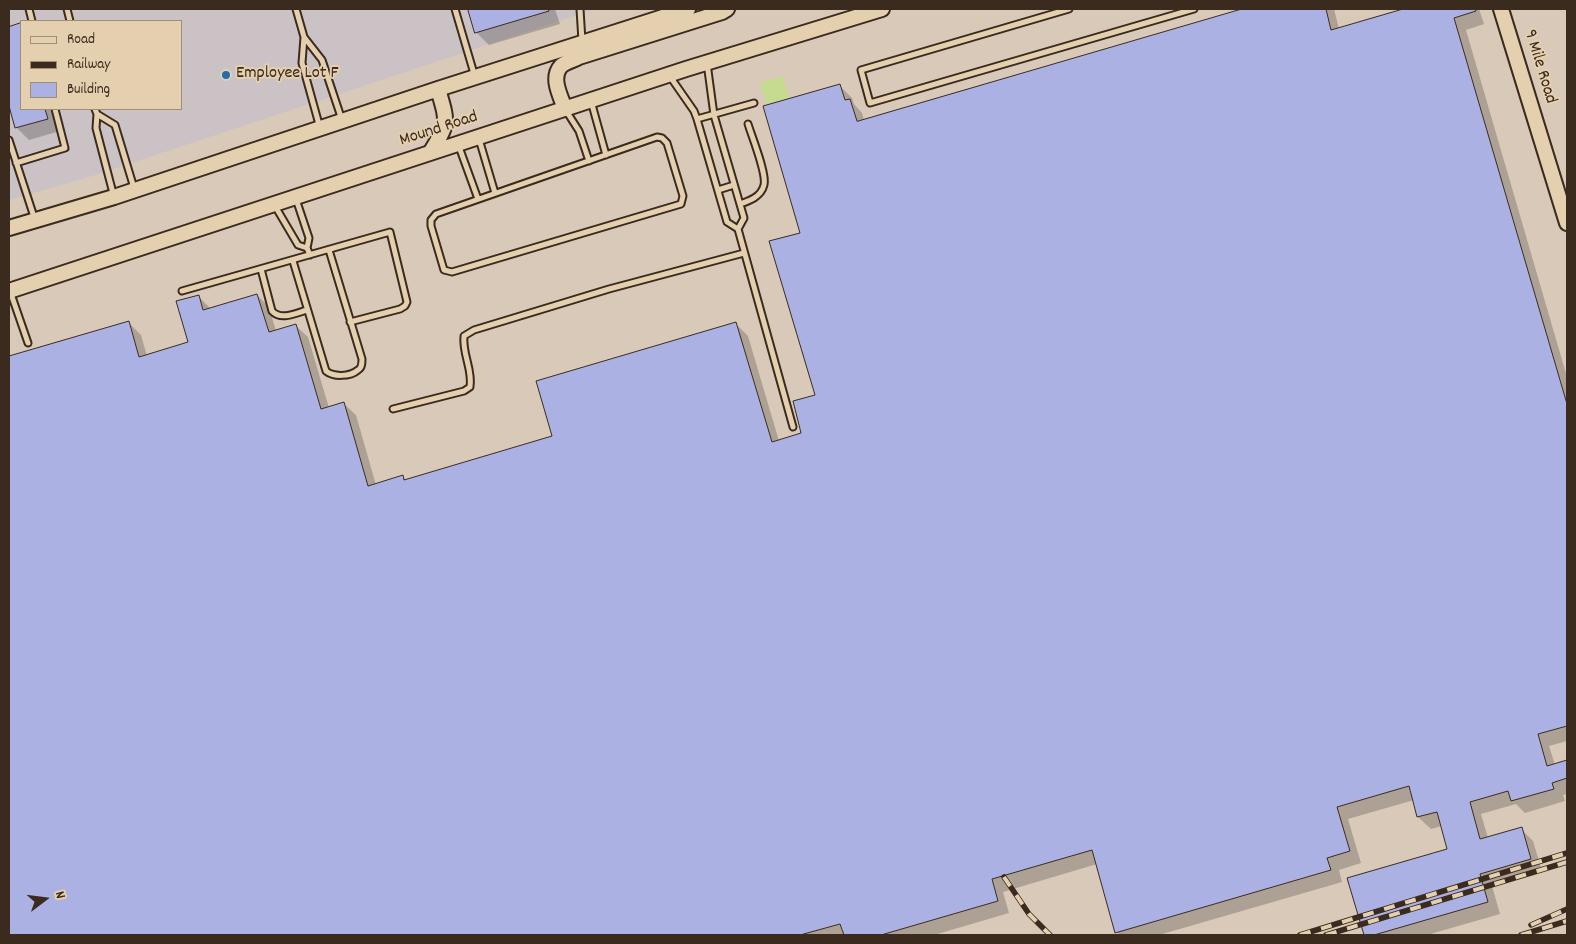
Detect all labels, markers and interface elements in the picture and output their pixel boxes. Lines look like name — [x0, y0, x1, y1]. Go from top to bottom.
legend — [20, 20, 182, 110]
street label: 9 Mile Road — [1518, 27, 1560, 107]
text: Road — [67, 29, 95, 51]
text: Railway — [67, 54, 110, 76]
place label: Employee Lot F — [236, 64, 339, 86]
marker: Employee Lot F — [220, 69, 232, 81]
text: Building — [67, 79, 110, 101]
street label: Mound Road — [397, 107, 481, 153]
north arrow — [20, 874, 70, 924]
text: N — [49, 889, 70, 901]

